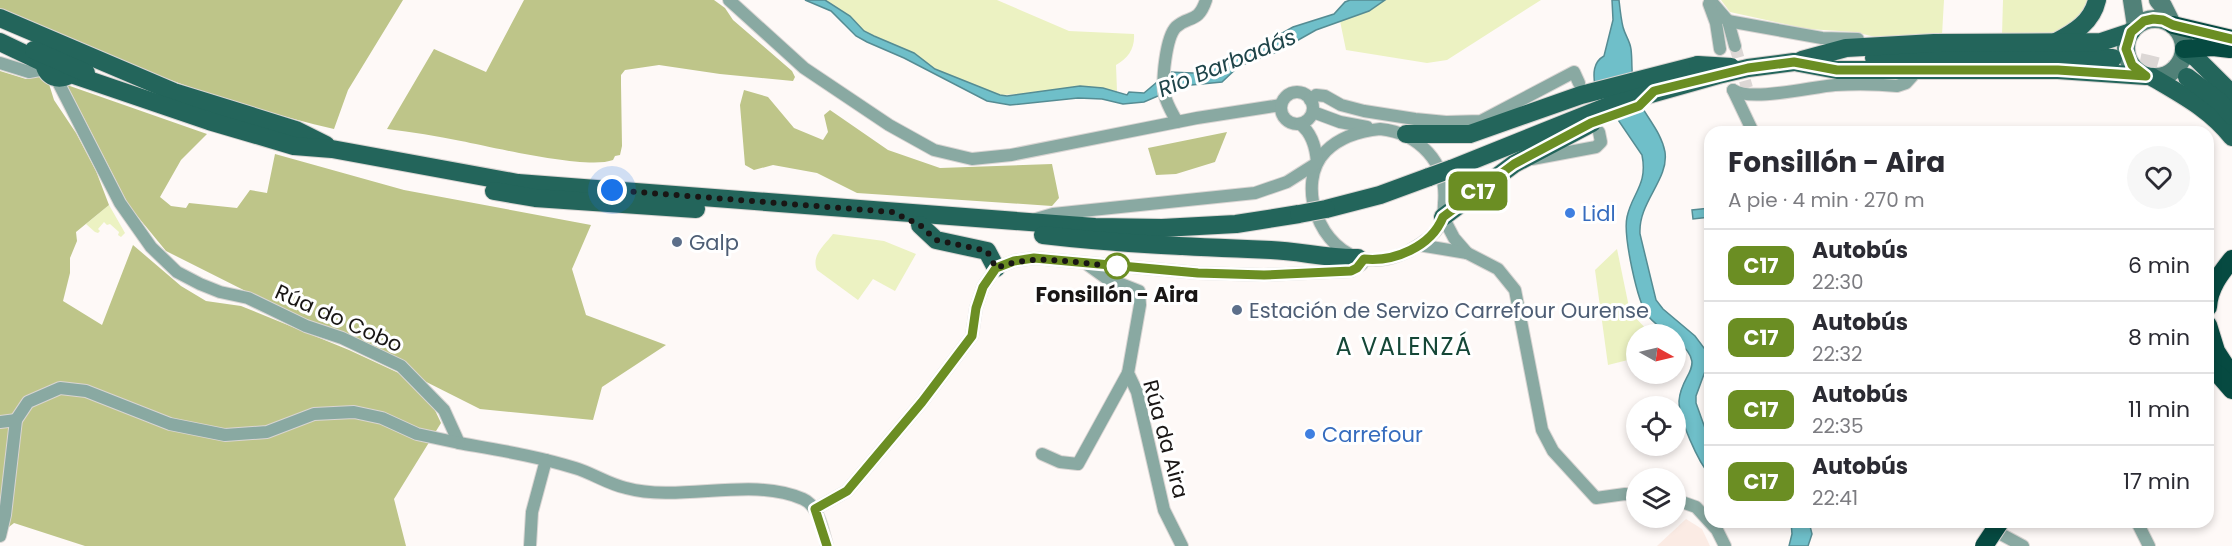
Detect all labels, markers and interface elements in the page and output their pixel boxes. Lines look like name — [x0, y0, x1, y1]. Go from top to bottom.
water label: Rio Barbadás — [1153, 21, 1301, 105]
text: Fonsillón - Aira — [1728, 143, 1945, 182]
button: heart — [2127, 146, 2190, 209]
line badge: C17 — [1444, 172, 1512, 210]
your location — [597, 175, 627, 205]
text: C17 — [1460, 177, 1496, 206]
text: A pie · 4 min · 270 m — [1728, 186, 1925, 214]
place label: Lidl — [1582, 199, 1616, 228]
marker: Lidl — [1563, 206, 1577, 220]
place label: Galp — [689, 228, 739, 257]
marker: Galp — [670, 235, 684, 249]
text: Autobús — [1812, 235, 1908, 266]
text: 6 min — [2128, 250, 2190, 281]
text: C17 — [1743, 251, 1779, 280]
marker: Fonsillón - Aira — [1104, 253, 1130, 279]
text: 22:30 — [1812, 268, 1864, 296]
street label: Rúa do Cobo — [271, 277, 407, 359]
place label: Fonsillón - Aira — [1036, 280, 1198, 309]
place label: Estación de Servizo Carrefour Ourense — [1249, 296, 1649, 325]
marker: Estación de Servizo Carrefour Ourense — [1230, 303, 1244, 317]
text: Autobús — [1812, 307, 1908, 338]
text: 8 min — [2128, 322, 2190, 353]
text: C17 — [1743, 323, 1779, 352]
north arrow — [1626, 324, 1686, 384]
map controls — [1626, 324, 1686, 528]
district label: A VALENZÁ — [1335, 330, 1473, 363]
text: 22:32 — [1812, 340, 1863, 368]
street label: Rúa da Aira — [1136, 377, 1196, 501]
text: Autobús — [1812, 379, 1908, 410]
text: 11 min — [2128, 394, 2190, 425]
text: C17 — [1743, 395, 1779, 424]
button: locate — [1626, 396, 1686, 456]
text: 22:35 — [1812, 412, 1864, 440]
place label: Carrefour — [1322, 420, 1423, 449]
marker: Carrefour — [1303, 427, 1317, 441]
text: Autobús — [1812, 451, 1908, 482]
text: 17 min — [2123, 466, 2190, 497]
text: C17 — [1743, 467, 1779, 496]
button: layers — [1626, 468, 1686, 528]
text: 22:41 — [1812, 484, 1858, 512]

